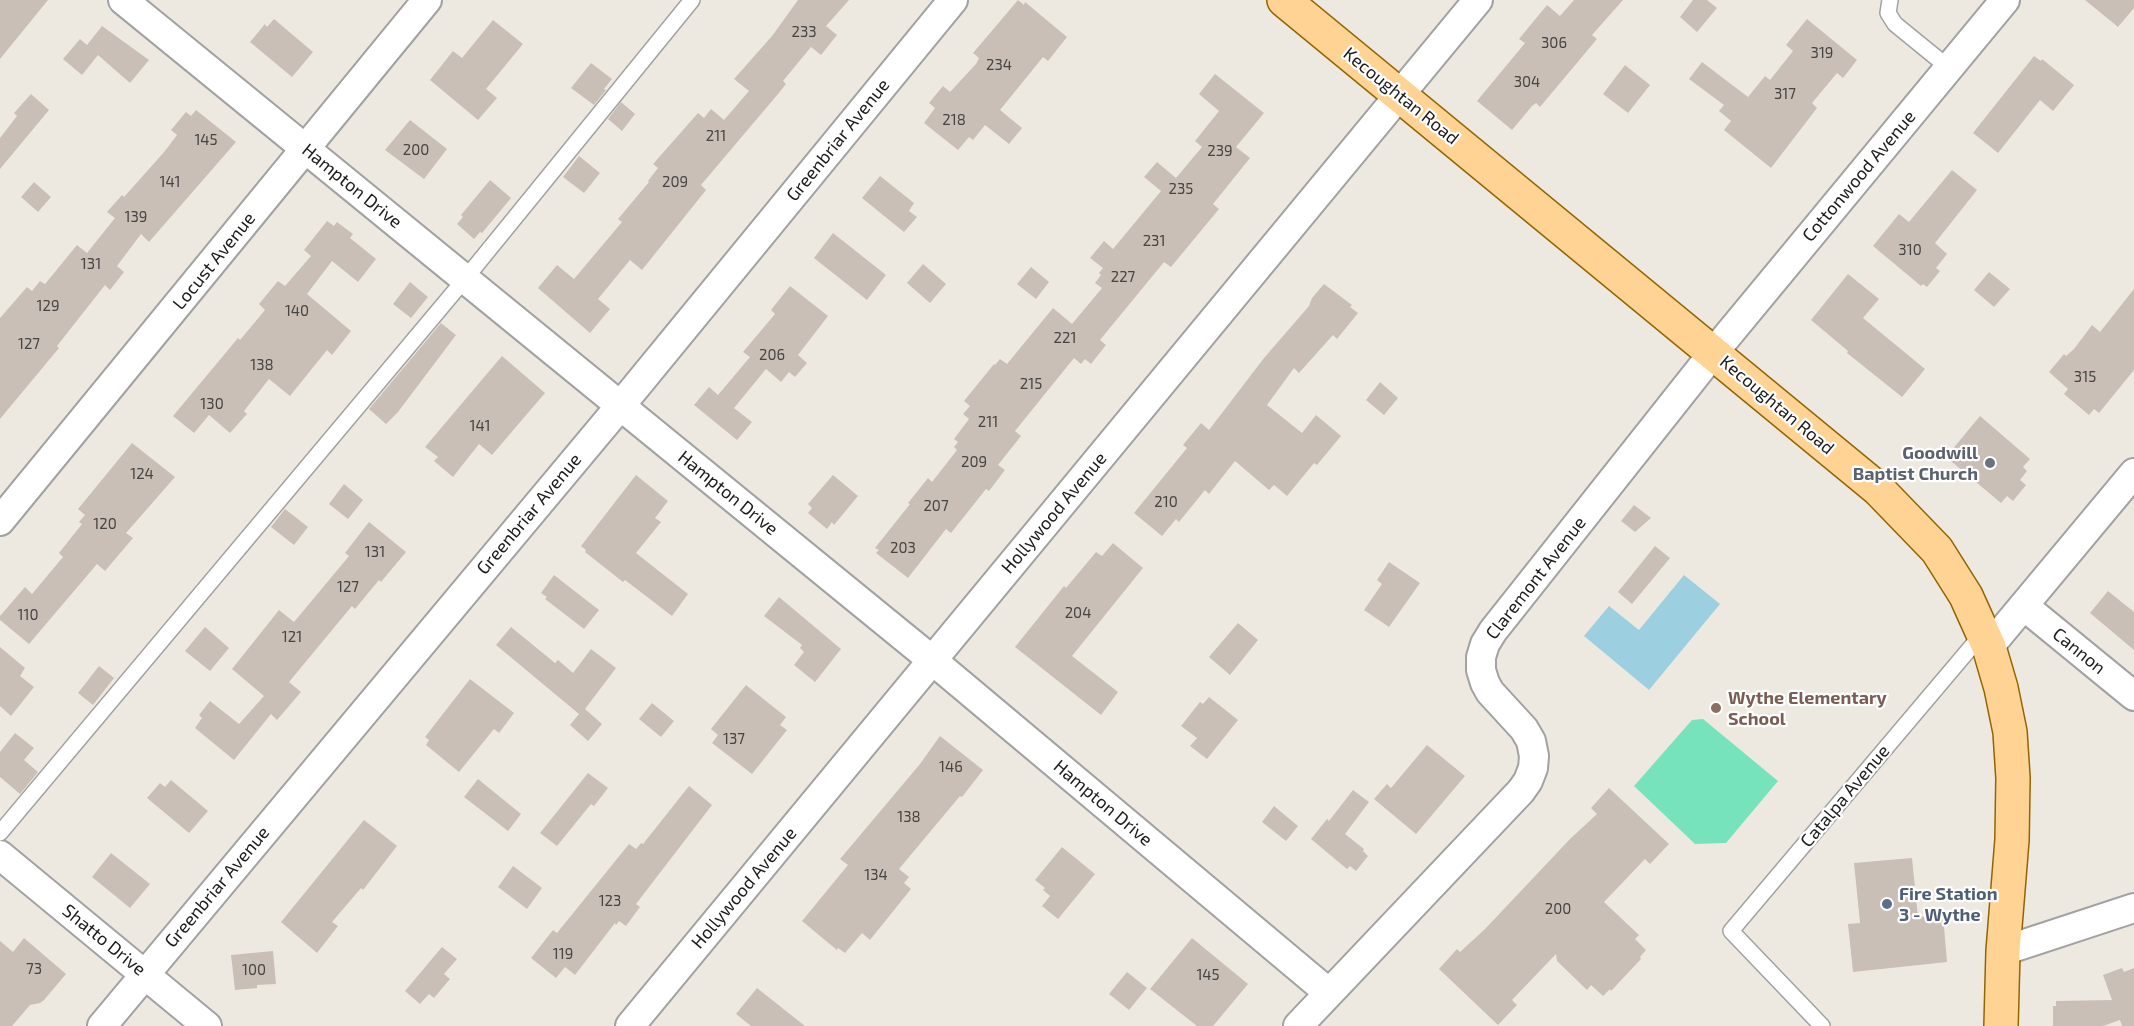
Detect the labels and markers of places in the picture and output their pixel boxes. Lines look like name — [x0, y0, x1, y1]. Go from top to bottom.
place label: Goodwill Baptist Church — [1853, 442, 1978, 484]
marker: Goodwill Baptist Church — [1983, 456, 1997, 470]
place label: Wythe Elementary School — [1728, 687, 1887, 730]
marker: Wythe Elementary School — [1709, 701, 1723, 715]
place label: Fire Station 3 - Wythe — [1899, 883, 1997, 926]
marker: Fire Station 3 - Wythe — [1880, 897, 1894, 911]

